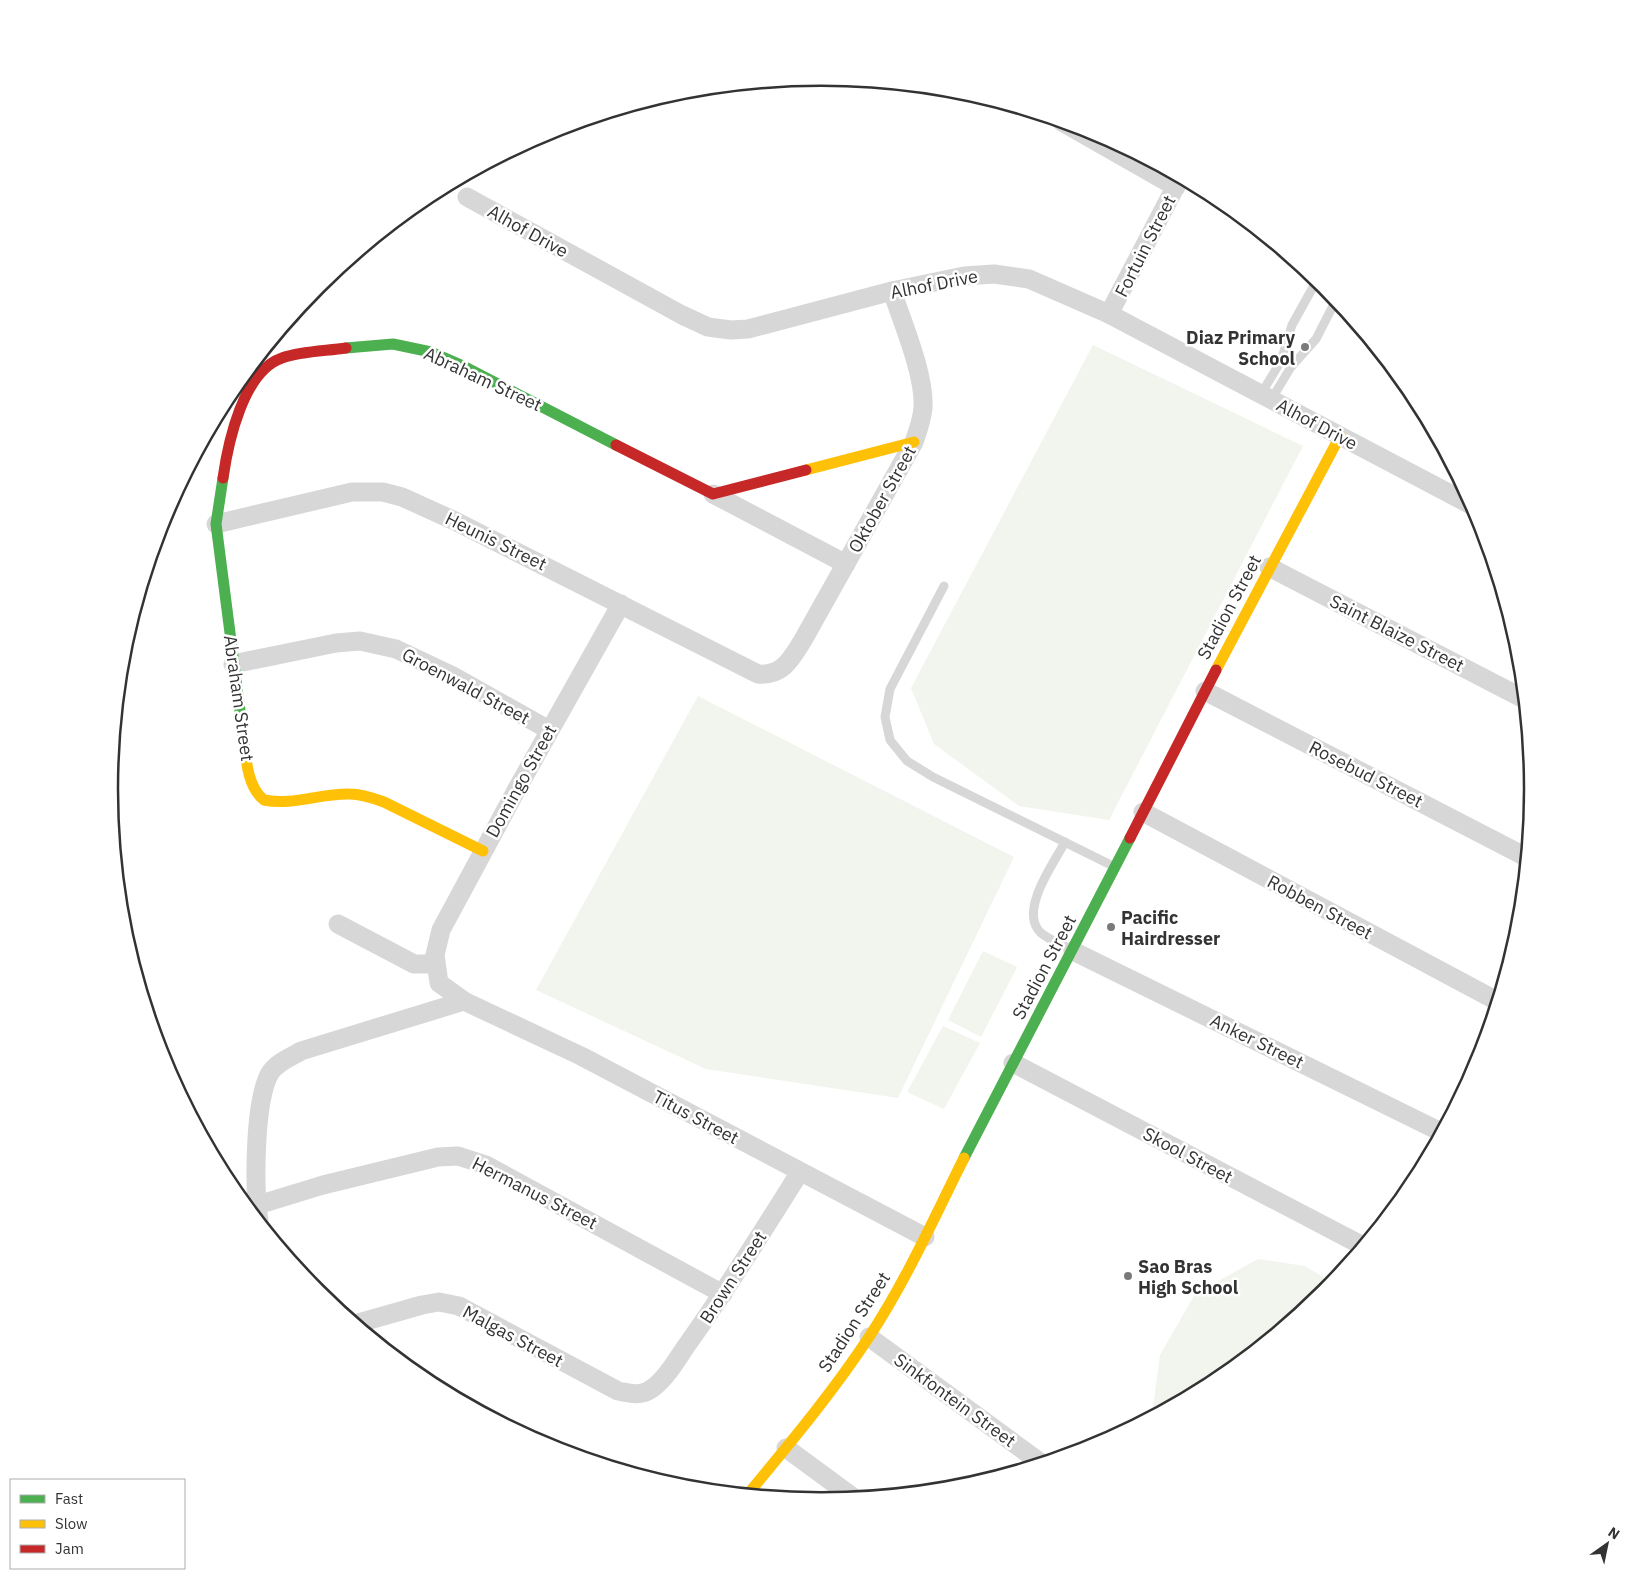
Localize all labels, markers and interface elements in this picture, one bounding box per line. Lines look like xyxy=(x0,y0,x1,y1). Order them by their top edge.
street label: Fortuin Street xyxy=(1109,191,1181,301)
street label: Alhof Drive xyxy=(484,199,572,263)
street label: Alhof Drive xyxy=(888,264,980,304)
place label: Diaz Primary School xyxy=(1186,326,1296,370)
marker: Diaz Primary School xyxy=(1299,341,1311,353)
street label: Abraham Street xyxy=(420,342,546,416)
street label: Alhof Drive xyxy=(1273,393,1362,455)
street label: Oktober Street xyxy=(843,441,921,557)
street label: Heunis Street xyxy=(442,507,550,575)
street label: Stadion Street xyxy=(1192,551,1266,663)
street label: Saint Blaize Street xyxy=(1326,589,1468,677)
street label: Abraham Street xyxy=(219,633,259,763)
street label: Groenwald Street xyxy=(398,643,534,729)
street label: Domingo Street xyxy=(480,720,562,842)
street label: Rosebud Street xyxy=(1305,735,1427,813)
street label: Robben Street xyxy=(1263,870,1377,944)
place label: Pacific Hairdresser xyxy=(1121,906,1220,950)
street label: Stadion Street xyxy=(1007,911,1081,1023)
marker: Pacific Hairdresser xyxy=(1105,921,1117,933)
street label: Anker Street xyxy=(1207,1009,1307,1073)
street label: Titus Street xyxy=(649,1085,743,1149)
street label: Skool Street xyxy=(1139,1122,1237,1188)
street label: Hermanus Street xyxy=(469,1152,601,1234)
street label: Brown Street xyxy=(695,1226,771,1328)
place label: Sao Bras High School xyxy=(1138,1255,1239,1299)
street label: Stadion Street xyxy=(813,1267,895,1377)
marker: Sao Bras High School xyxy=(1122,1270,1134,1282)
street label: Malgas Street xyxy=(459,1300,567,1372)
street label: Sinkfontein Street xyxy=(889,1348,1021,1452)
legend xyxy=(10,1479,185,1569)
text: Fast xyxy=(55,1489,83,1508)
text: Slow xyxy=(55,1514,88,1533)
north arrow xyxy=(1582,1519,1632,1569)
text: N xyxy=(1605,1523,1623,1543)
text: Jam xyxy=(55,1539,84,1558)

